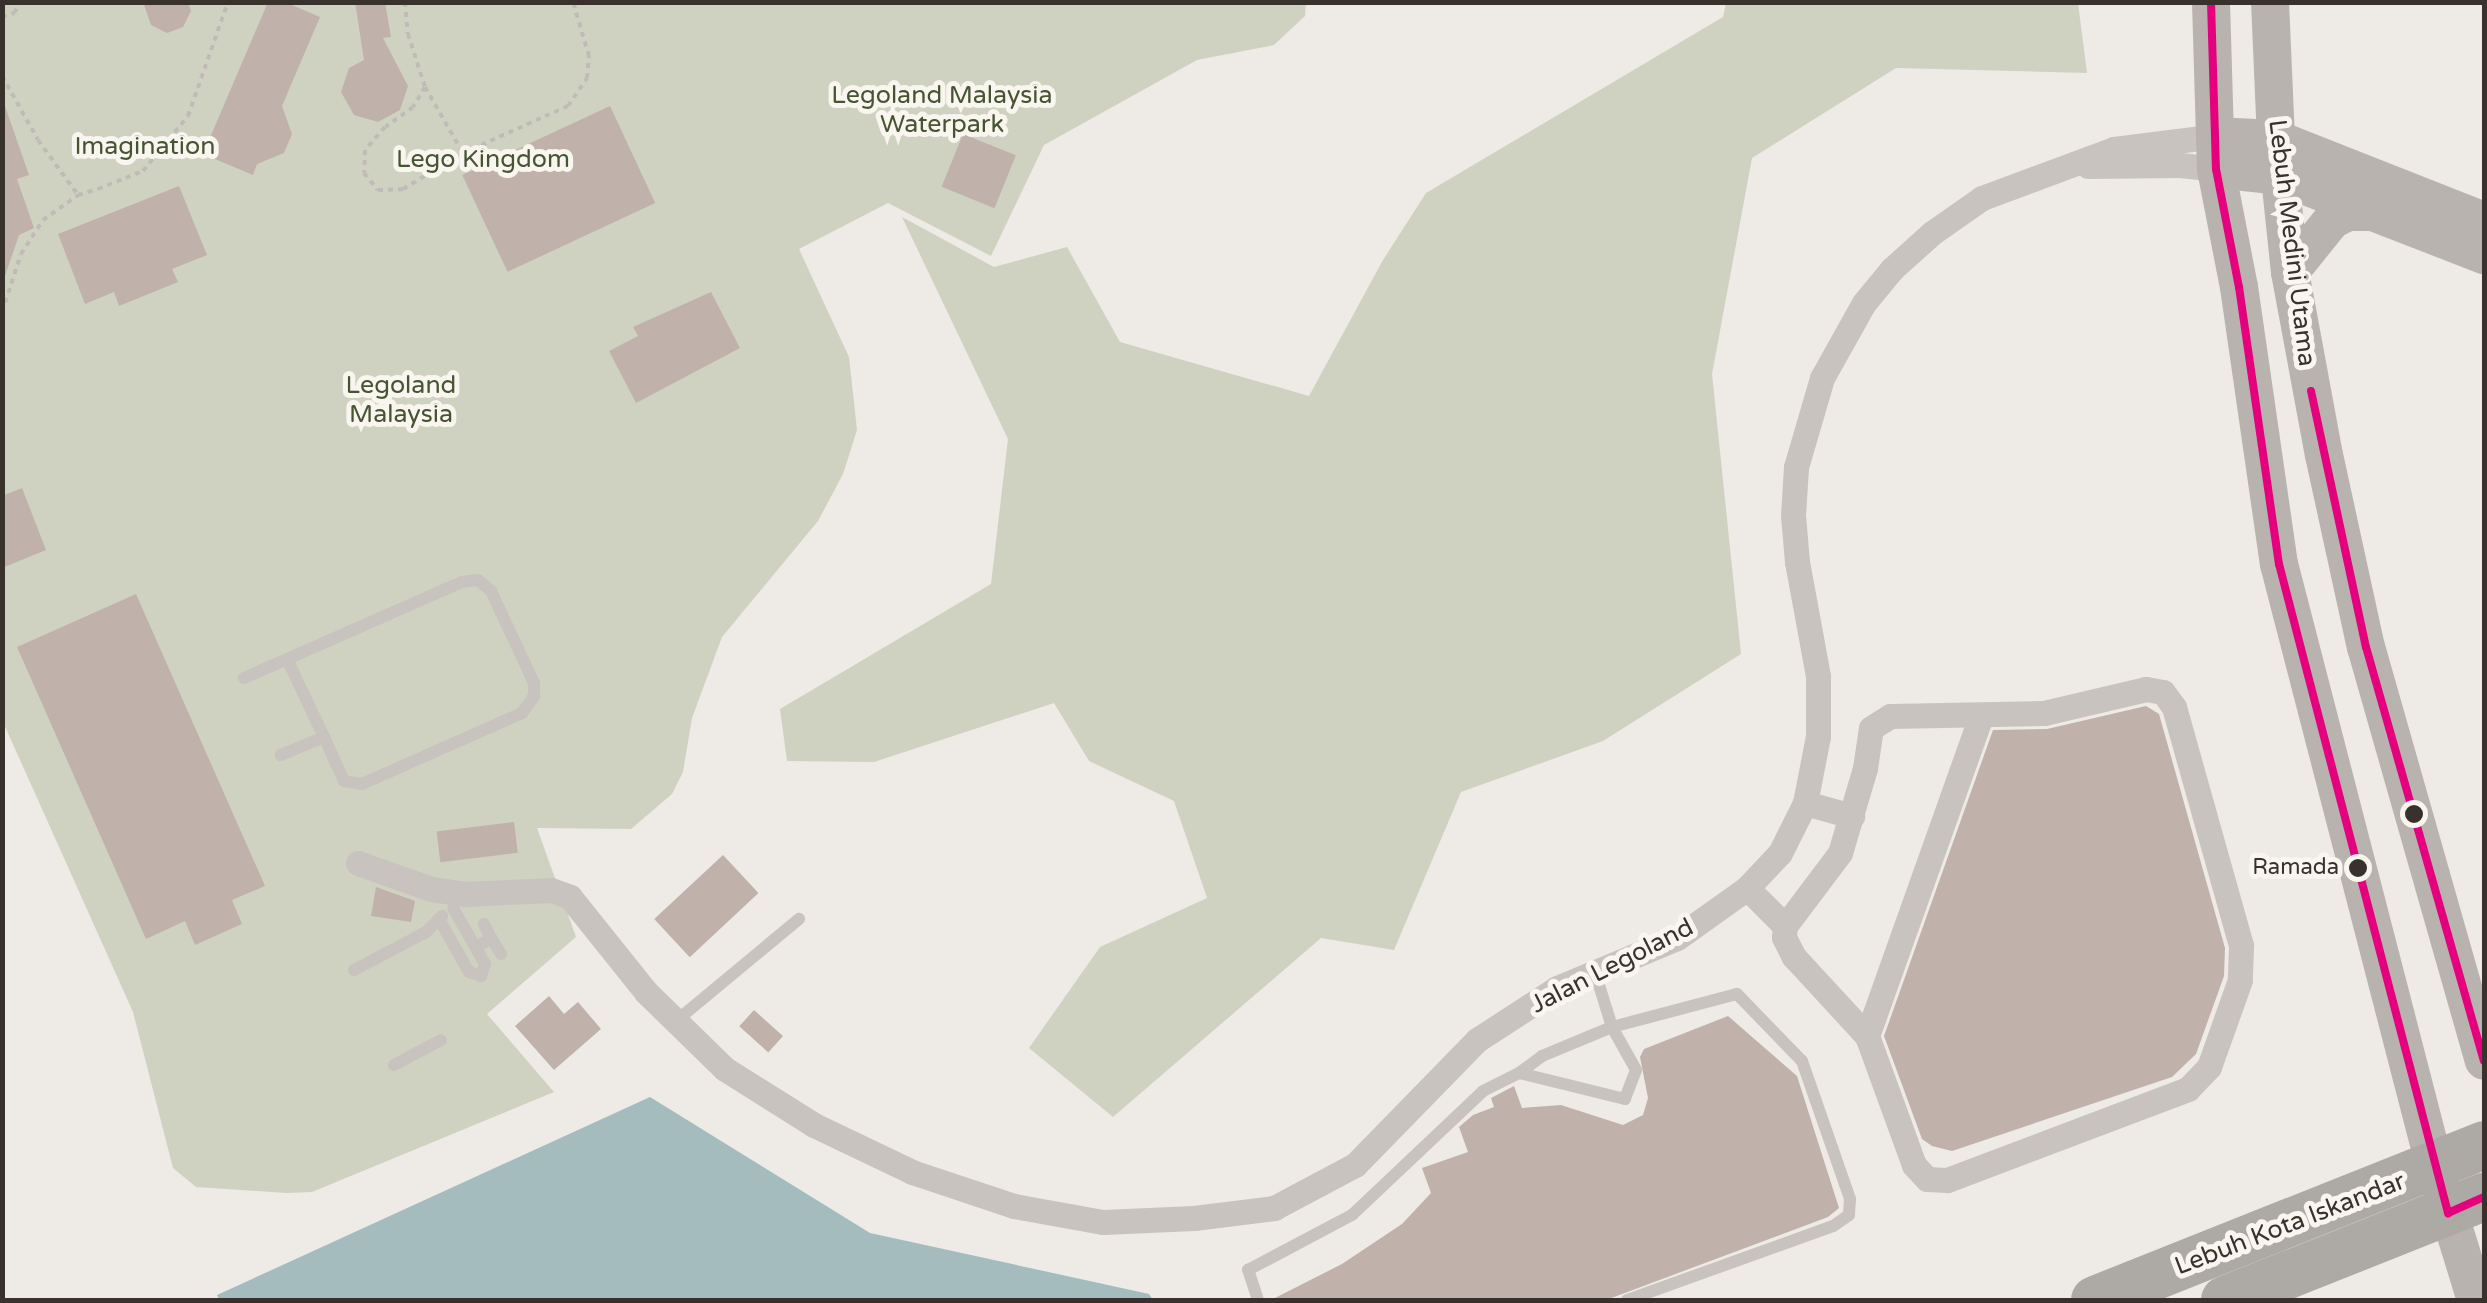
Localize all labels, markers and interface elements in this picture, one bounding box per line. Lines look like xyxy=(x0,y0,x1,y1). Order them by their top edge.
park label: Legoland Malaysia Waterpark xyxy=(831,81,1053,140)
street label: Lebuh Medini Utama xyxy=(2262,118,2322,368)
park label: Imagination xyxy=(74,131,216,161)
park label: Lego Kingdom xyxy=(396,144,570,174)
park label: Legoland Malaysia xyxy=(346,371,456,430)
unlabelled marker xyxy=(2404,804,2424,824)
place label: Ramada xyxy=(2252,855,2339,881)
marker: Ramada xyxy=(2348,858,2368,878)
street label: Jalan Legoland xyxy=(1526,912,1698,1020)
street label: Lebuh Kota Iskandar xyxy=(2171,1166,2409,1282)

